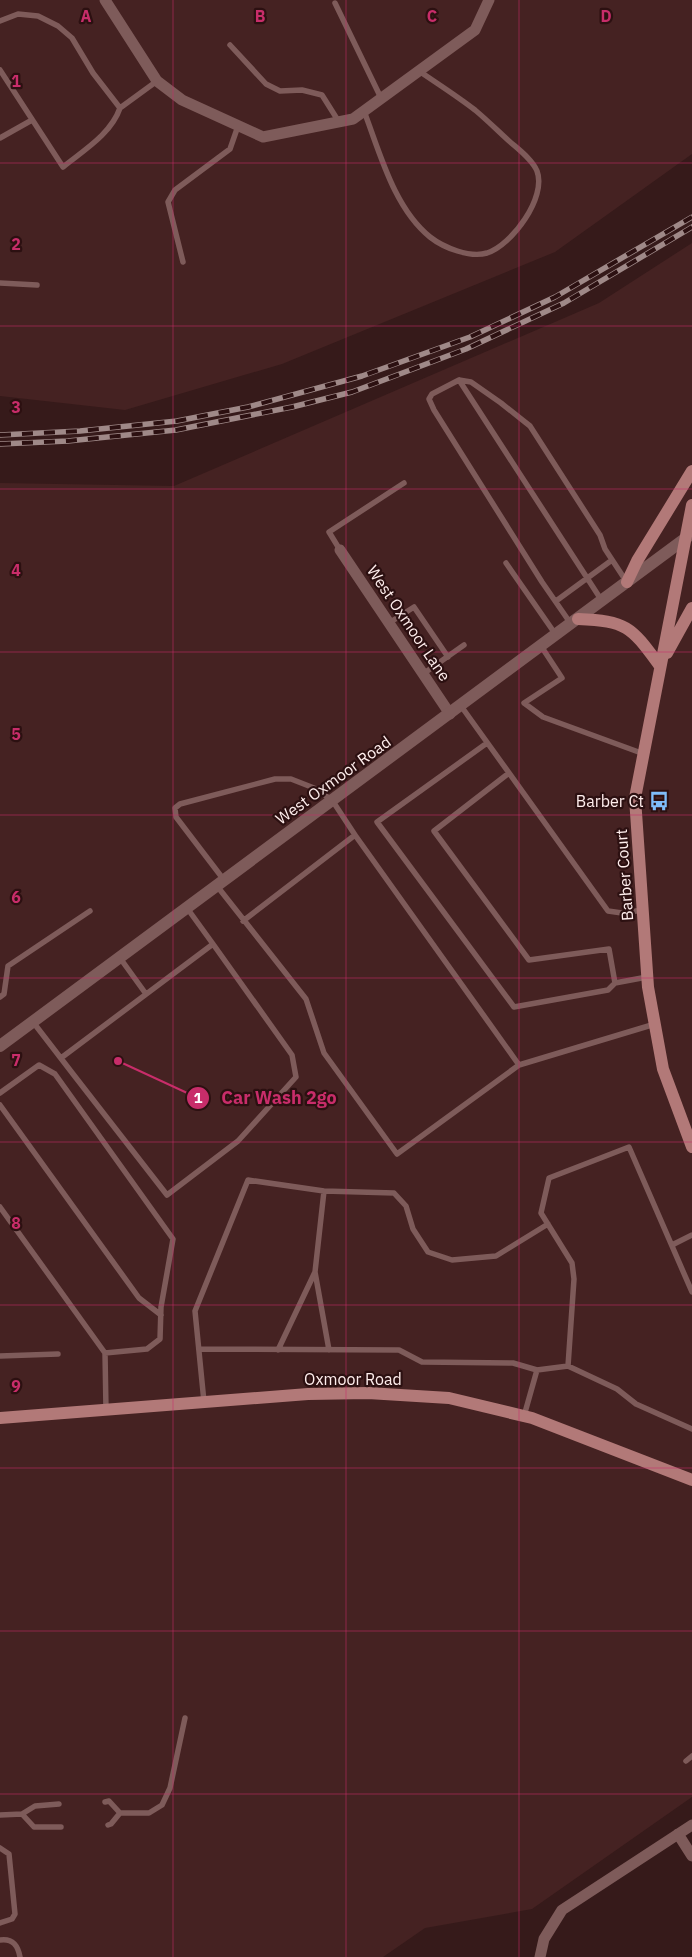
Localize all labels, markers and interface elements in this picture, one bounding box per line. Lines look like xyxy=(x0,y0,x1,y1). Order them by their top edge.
text: A xyxy=(81,6,92,26)
text: B xyxy=(255,6,266,26)
text: C xyxy=(427,6,437,26)
text: D xyxy=(600,6,612,26)
text: 1 xyxy=(11,71,21,91)
text: 2 xyxy=(11,234,21,254)
text: 3 xyxy=(11,397,21,417)
text: 4 xyxy=(11,560,21,580)
street label: West Oxmoor Lane xyxy=(363,561,455,685)
text: 5 xyxy=(11,724,21,744)
street label: West Oxmoor Road xyxy=(271,731,395,829)
bus stop icon: Barber Ct xyxy=(648,790,670,812)
place label: Barber Ct xyxy=(576,791,644,811)
street label: Barber Court xyxy=(611,828,637,922)
text: 6 xyxy=(11,887,21,907)
text: 7 xyxy=(11,1050,21,1070)
callout: Car Wash 2go xyxy=(186,1081,346,1114)
text: Car Wash 2go xyxy=(221,1086,337,1109)
text: 1 xyxy=(193,1088,203,1107)
text: 8 xyxy=(11,1213,21,1233)
street label: Oxmoor Road xyxy=(304,1369,402,1389)
text: 9 xyxy=(11,1376,21,1396)

